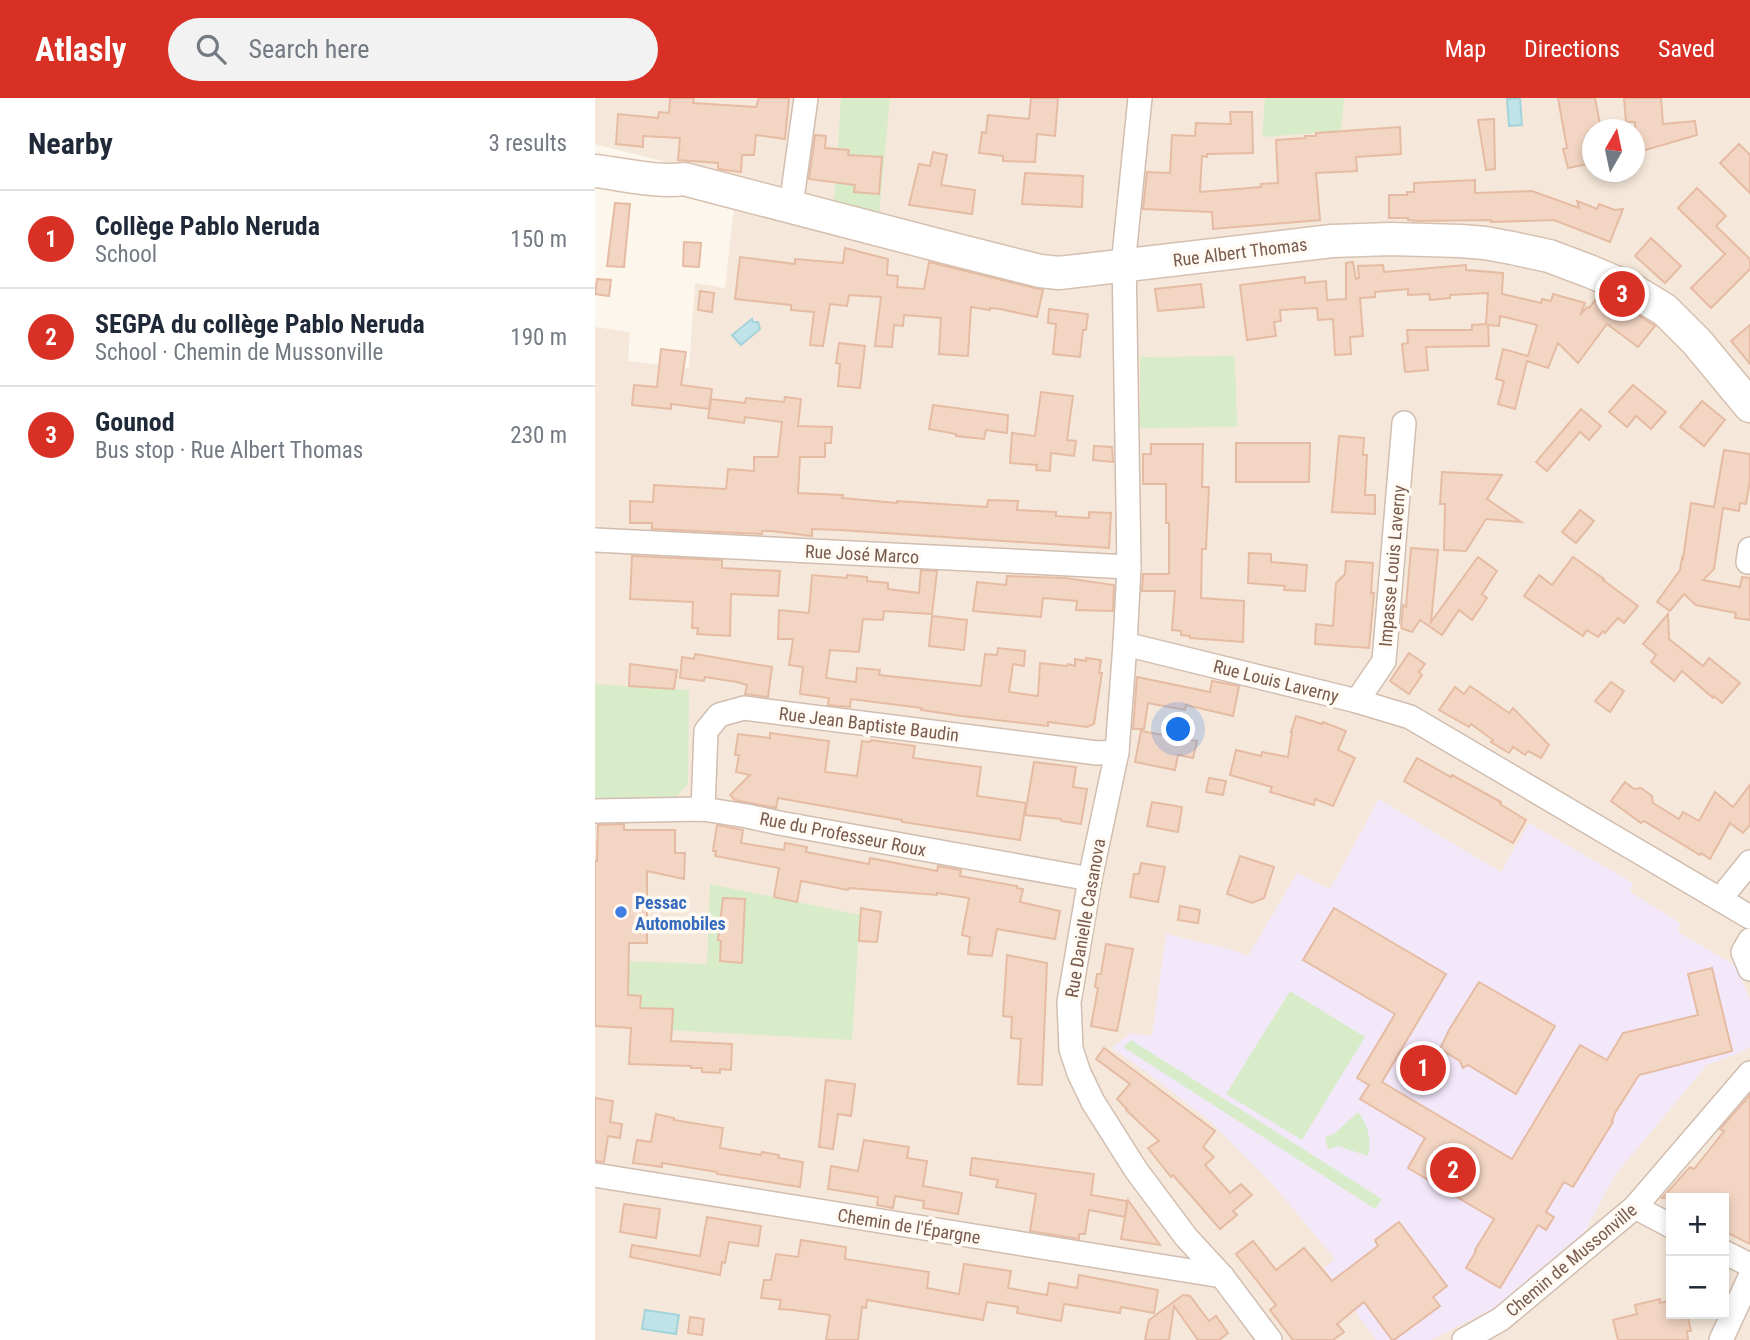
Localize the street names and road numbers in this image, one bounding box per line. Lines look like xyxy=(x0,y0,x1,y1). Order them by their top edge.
street label: Rue Albert Thomas xyxy=(1172,233,1308,271)
street label: Impasse Louis Laverny xyxy=(1374,484,1410,648)
street label: Rue José Marco xyxy=(804,541,920,567)
street label: Rue Louis Laverny xyxy=(1211,655,1341,707)
street label: Rue Jean Baptiste Baudin xyxy=(778,703,960,745)
street label: Rue du Professeur Roux xyxy=(758,808,928,860)
street label: Rue Danielle Casanova xyxy=(1061,837,1109,999)
street label: Chemin de Mussonville xyxy=(1501,1199,1641,1321)
street label: Chemin de l'Épargne xyxy=(836,1204,982,1248)

